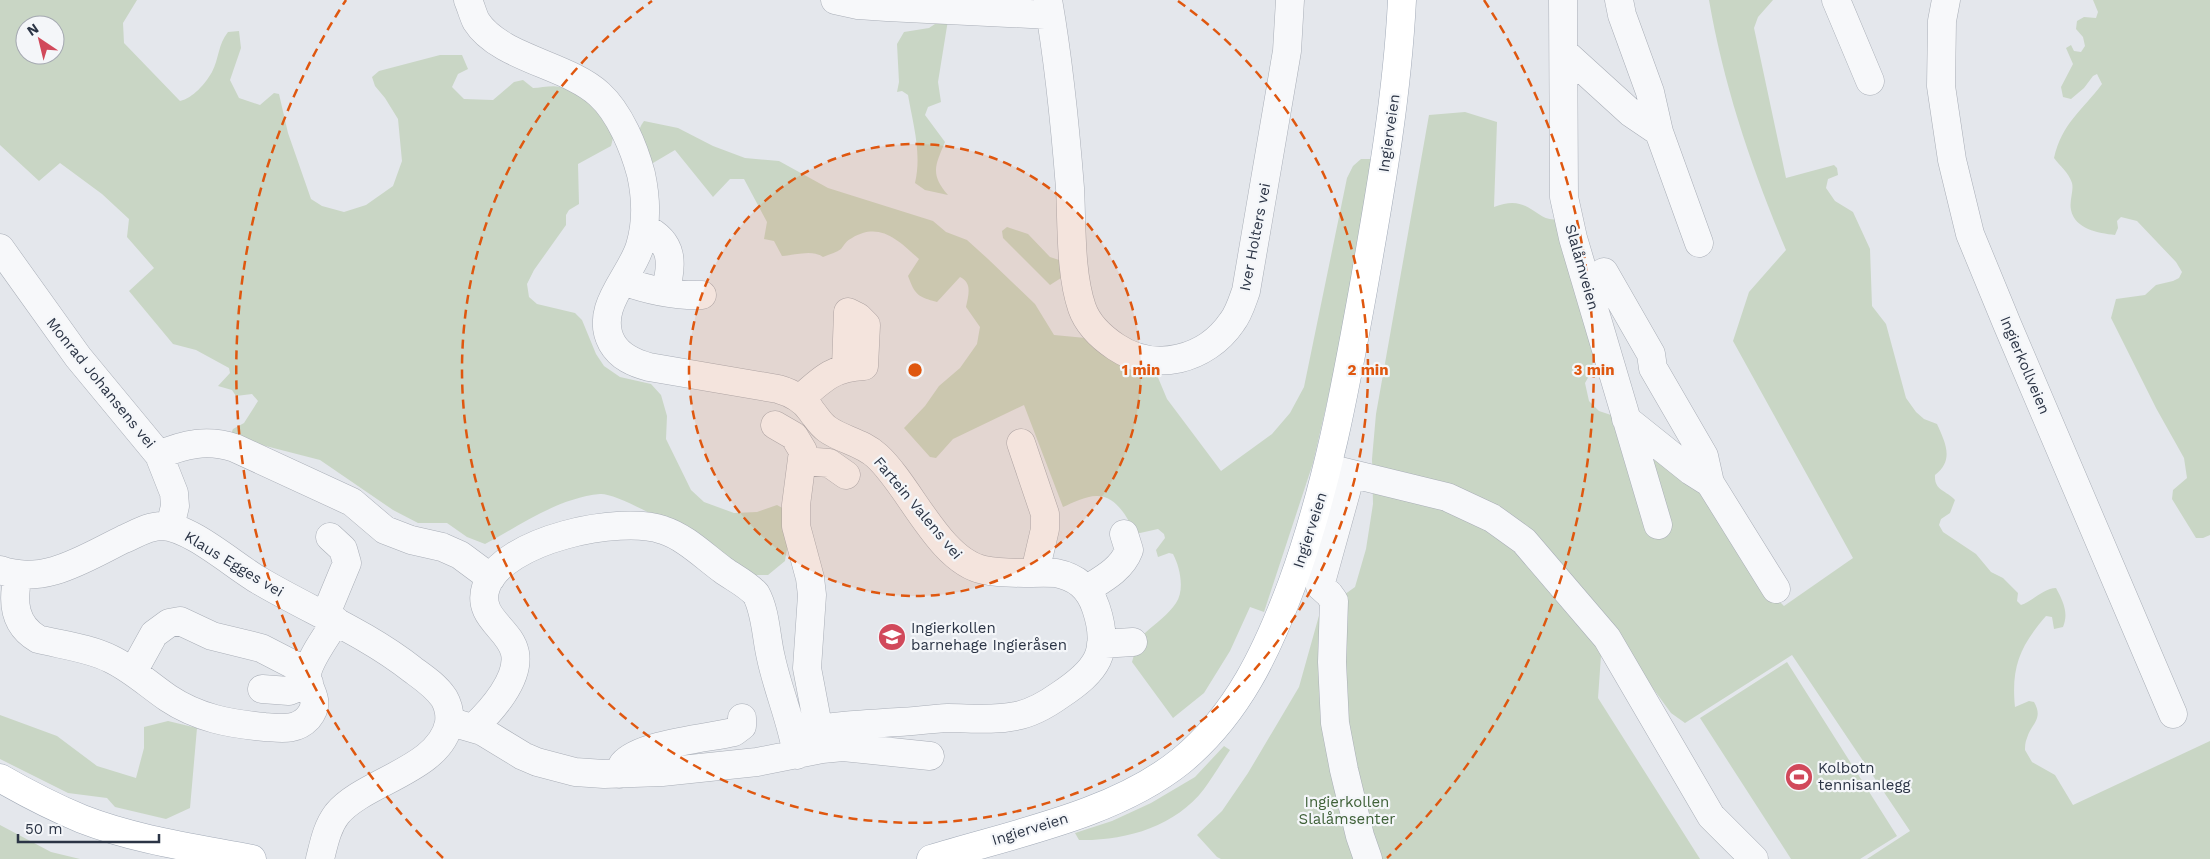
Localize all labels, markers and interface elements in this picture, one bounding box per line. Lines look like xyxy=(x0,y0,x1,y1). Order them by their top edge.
north arrow xyxy=(15,15,65,65)
text: N xyxy=(24,20,41,39)
street label: Ingierveien xyxy=(1375,93,1403,173)
street label: Iver Holters vei xyxy=(1236,181,1274,293)
street label: Slalåmveien xyxy=(1561,222,1603,312)
street label: Ingierkollveien xyxy=(1996,313,2054,417)
street label: Monrad Johansens vei xyxy=(43,314,159,452)
centre of rings xyxy=(906,361,924,379)
text: 1 min xyxy=(1122,361,1160,379)
text: 2 min xyxy=(1347,361,1389,379)
text: 3 min xyxy=(1574,361,1614,379)
street label: Fartein Valens vei xyxy=(870,453,966,563)
street label: Ingierveien xyxy=(1289,490,1331,570)
street label: Klaus Egges vei xyxy=(181,527,287,601)
place label: Ingierkollen barnehage Ingieråsen xyxy=(911,619,1067,654)
school or university icon: Ingierkollen barnehage Ingieråsen xyxy=(877,622,907,652)
place label: Kolbotn tennisanlegg xyxy=(1818,759,1910,794)
sports icon: Kolbotn tennisanlegg xyxy=(1784,762,1814,792)
park label: Ingierkollen Slalåmsenter xyxy=(1299,793,1395,828)
street label: Ingierveien xyxy=(990,809,1070,849)
scale bar xyxy=(18,812,159,844)
text: 50 m xyxy=(25,820,62,838)

